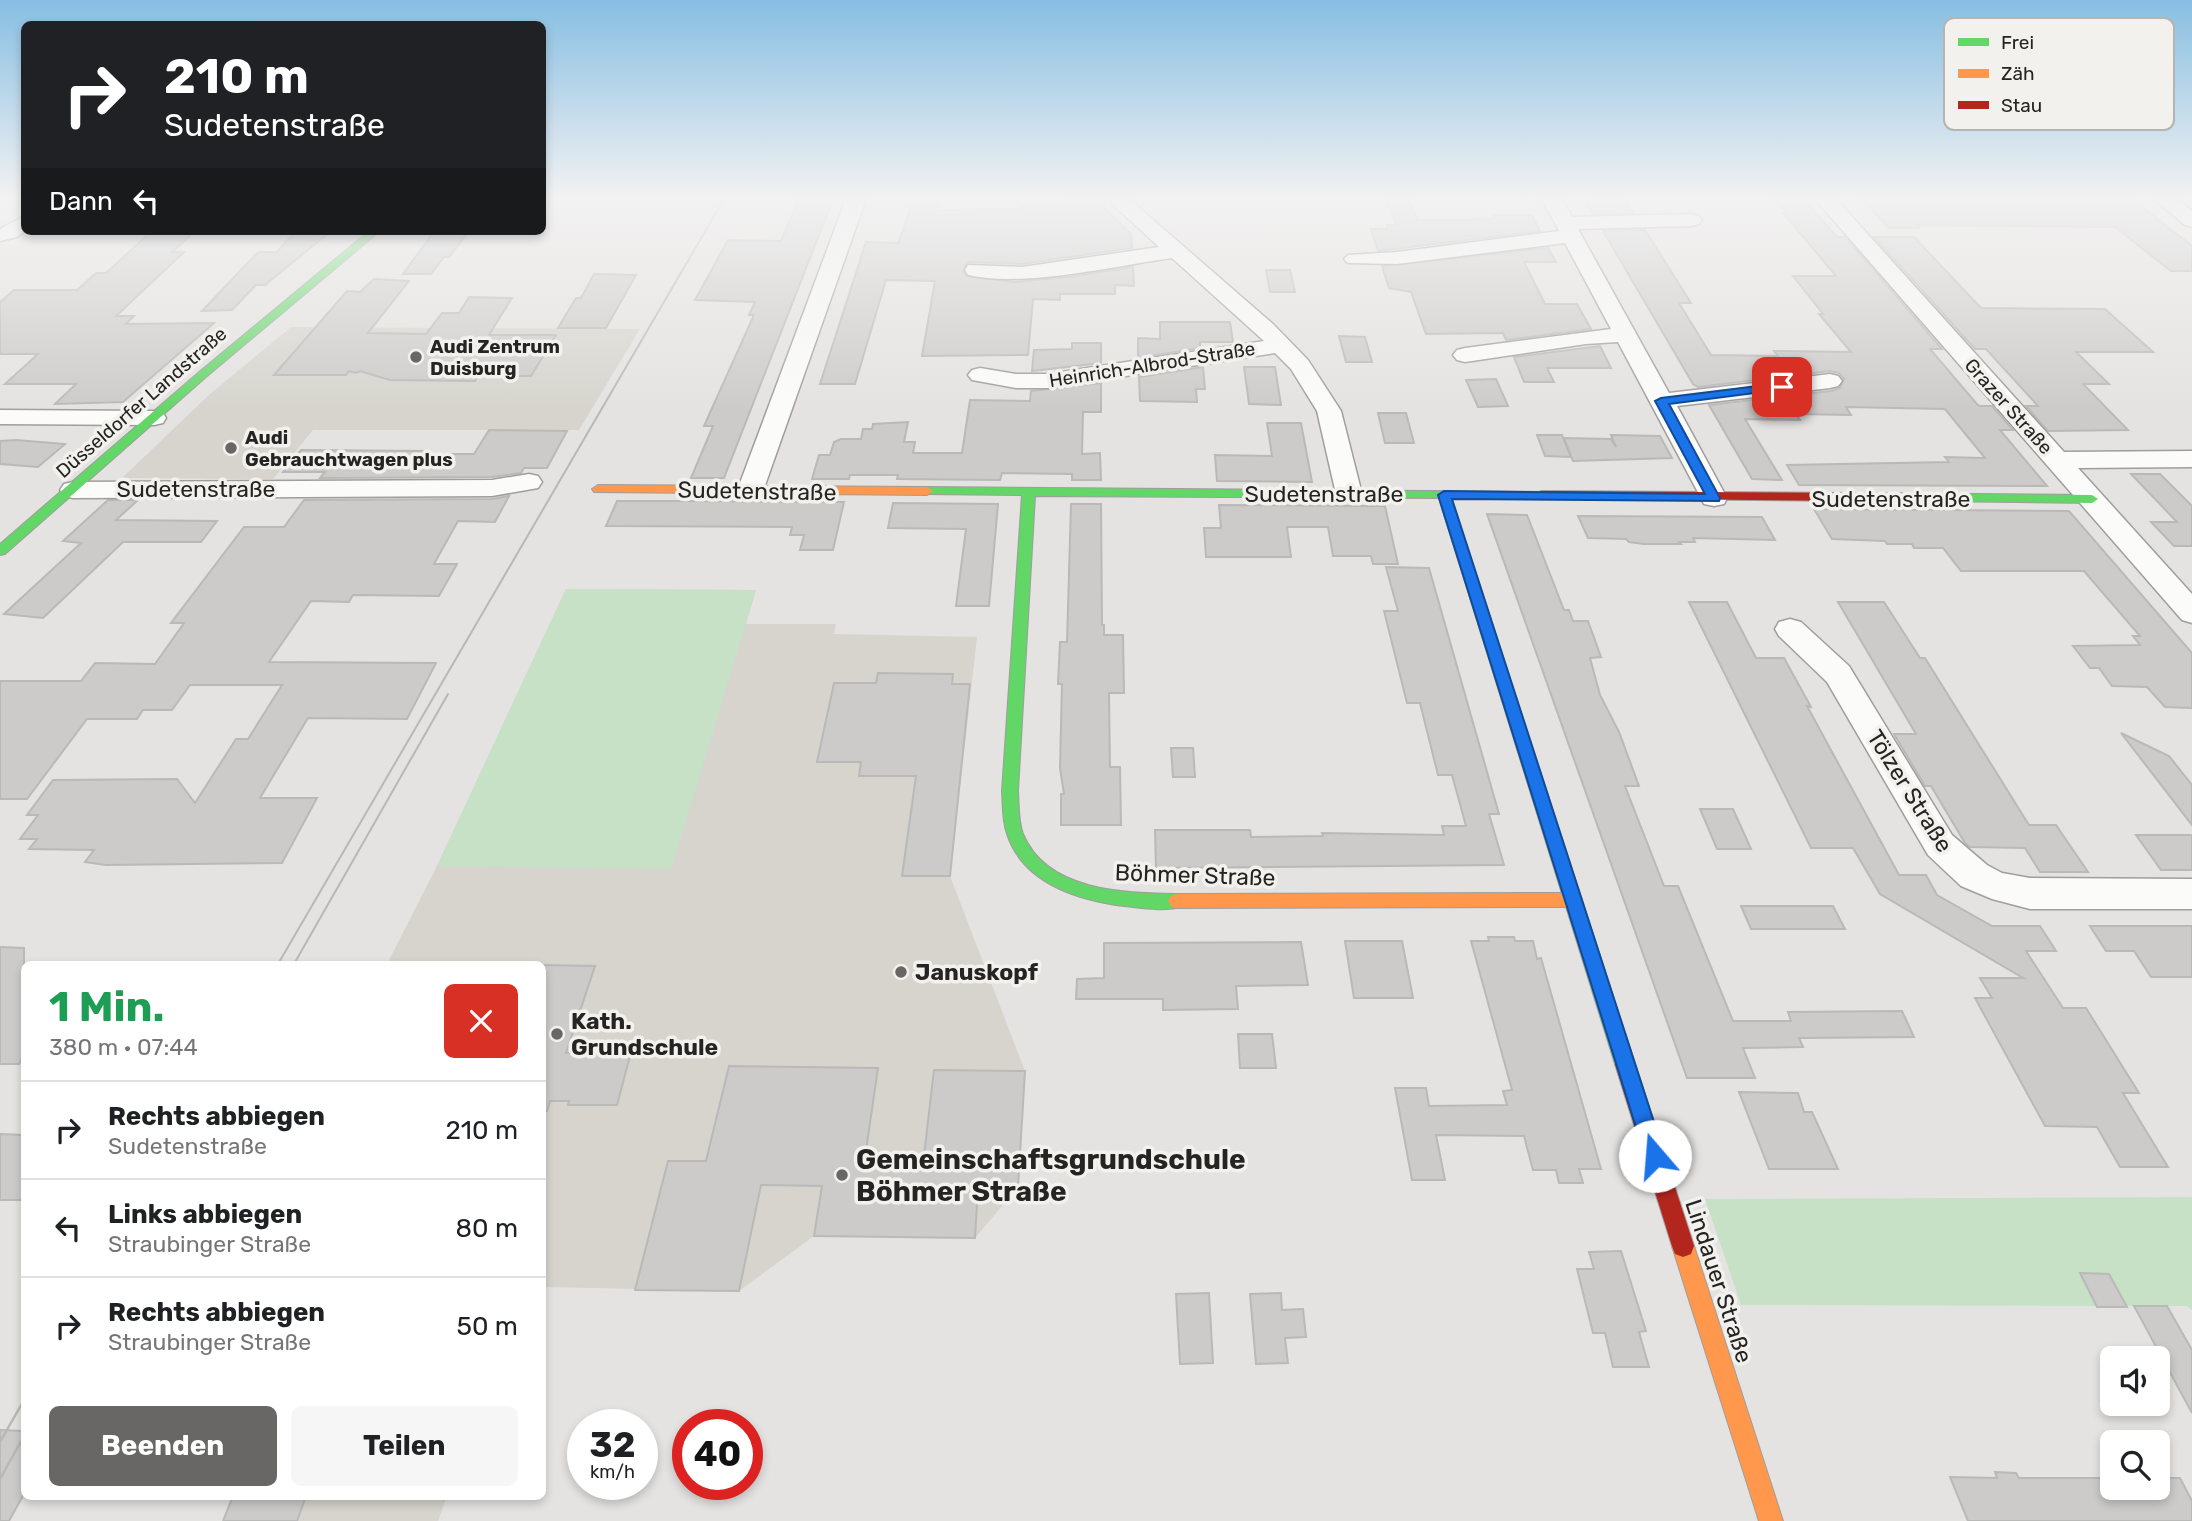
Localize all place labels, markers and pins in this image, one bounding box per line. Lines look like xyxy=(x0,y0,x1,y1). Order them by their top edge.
place label: Audi Zentrum Duisburg xyxy=(430,335,560,380)
marker: Audi Zentrum Duisburg xyxy=(408,349,424,365)
pin xyxy=(1752,357,1812,417)
place label: Audi Gebrauchtwagen plus xyxy=(245,426,453,471)
marker: Audi Gebrauchtwagen plus xyxy=(223,440,239,456)
place label: Januskopf xyxy=(915,958,1039,986)
marker: Januskopf xyxy=(893,964,909,980)
place label: Kath. Grundschule xyxy=(571,1007,718,1061)
marker: Kath. Grundschule xyxy=(549,1026,565,1042)
place label: Gemeinschaftsgrundschule Böhmer Straße xyxy=(856,1143,1246,1208)
marker: Gemeinschaftsgrundschule Böhmer Straße xyxy=(834,1167,850,1183)

